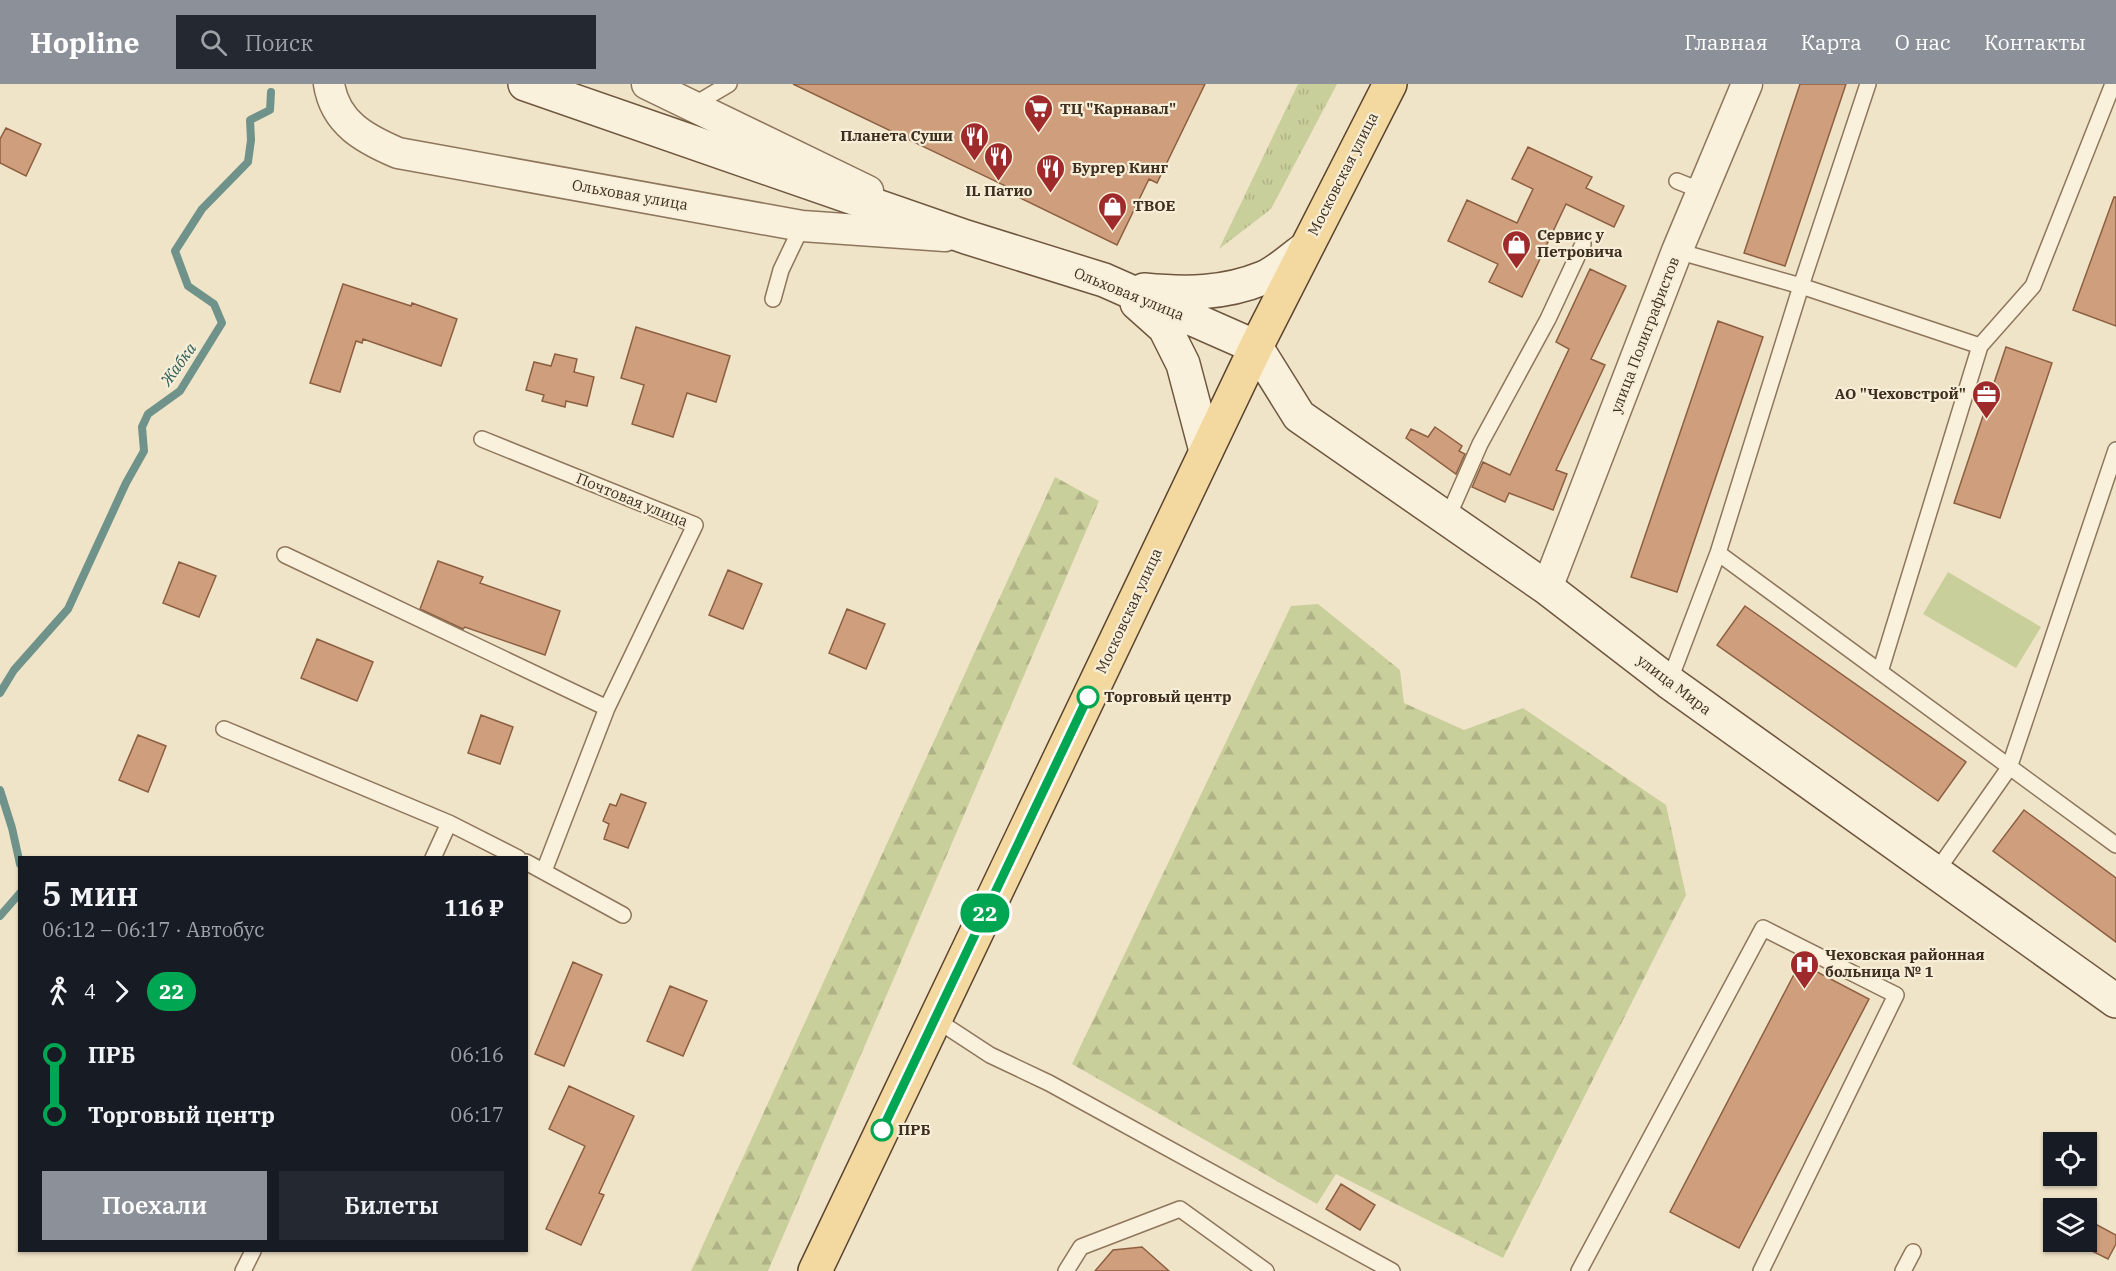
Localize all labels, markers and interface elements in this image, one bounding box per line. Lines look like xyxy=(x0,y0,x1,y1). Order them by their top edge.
search box xyxy=(176,15,596,69)
text: Hopline xyxy=(30,24,140,61)
icon: search xyxy=(197,26,230,59)
text: Поиск xyxy=(245,28,313,57)
text: Главная xyxy=(1684,28,1768,56)
text: Карта xyxy=(1801,28,1862,56)
text: О нас xyxy=(1895,28,1951,56)
text: Контакты xyxy=(1984,28,2086,56)
supermarket icon: ТЦ "Карнавал" xyxy=(1023,93,1055,135)
place label: ТЦ "Карнавал" xyxy=(1060,99,1176,118)
street label: Московская улица xyxy=(1303,109,1382,239)
restaurant icon: Планета Суши xyxy=(958,120,990,162)
place label: Планета Суши xyxy=(840,126,953,145)
restaurant icon: IL Патио xyxy=(983,140,1015,182)
restaurant icon: Бургер Кинг xyxy=(1035,152,1067,194)
place label: Бургер Кинг xyxy=(1072,158,1168,177)
street label: Ольховая улица xyxy=(571,175,690,214)
place label: IL Патио xyxy=(966,181,1033,200)
shop icon: ТВОЕ xyxy=(1096,190,1128,232)
place label: ТВОЕ xyxy=(1133,196,1176,215)
place label: Сервис у Петровича xyxy=(1537,225,1623,261)
shop icon: Сервис у Петровича xyxy=(1500,228,1532,270)
street label: улица Полиграфистов xyxy=(1606,254,1683,416)
street label: Ольховая улица xyxy=(1071,263,1187,324)
water label: Жабка xyxy=(155,338,200,390)
office icon: АО "Чеховстрой" xyxy=(1971,378,2003,420)
place label: АО "Чеховстрой" xyxy=(1835,384,1966,403)
street label: Почтовая улица xyxy=(573,468,691,531)
street label: Московская улица xyxy=(1091,545,1166,676)
street label: улица Мира xyxy=(1633,650,1715,719)
marker: Торговый центр xyxy=(1077,686,1099,708)
place label: Торговый центр xyxy=(1104,687,1232,706)
text: 5 мин xyxy=(42,872,139,915)
text: 116 ₽ xyxy=(444,893,504,922)
line badge: 22 xyxy=(958,894,1012,932)
text: 22 xyxy=(972,899,998,927)
text: 06:12 – 06:17 · Автобус xyxy=(42,916,265,943)
place label: Чеховская районная больница № 1 xyxy=(1825,945,1985,981)
hospital icon: Чеховская районная больница № 1 xyxy=(1788,948,1820,990)
icon: walk xyxy=(42,975,75,1008)
icon: forward xyxy=(105,975,138,1008)
text: 22 xyxy=(159,977,184,1005)
text: 4 xyxy=(84,978,96,1005)
text: ПРБ xyxy=(88,1040,135,1069)
text: 06:16 xyxy=(450,1041,504,1068)
text: Торговый центр xyxy=(88,1100,275,1129)
text: 06:17 xyxy=(450,1101,504,1128)
marker: ПРБ xyxy=(871,1119,893,1141)
place label: ПРБ xyxy=(898,1120,930,1139)
map controls xyxy=(2043,1132,2097,1252)
button: locate xyxy=(2043,1132,2097,1186)
button: Поехали xyxy=(42,1171,267,1240)
button: Билеты xyxy=(279,1171,504,1240)
button: layers xyxy=(2043,1198,2097,1252)

